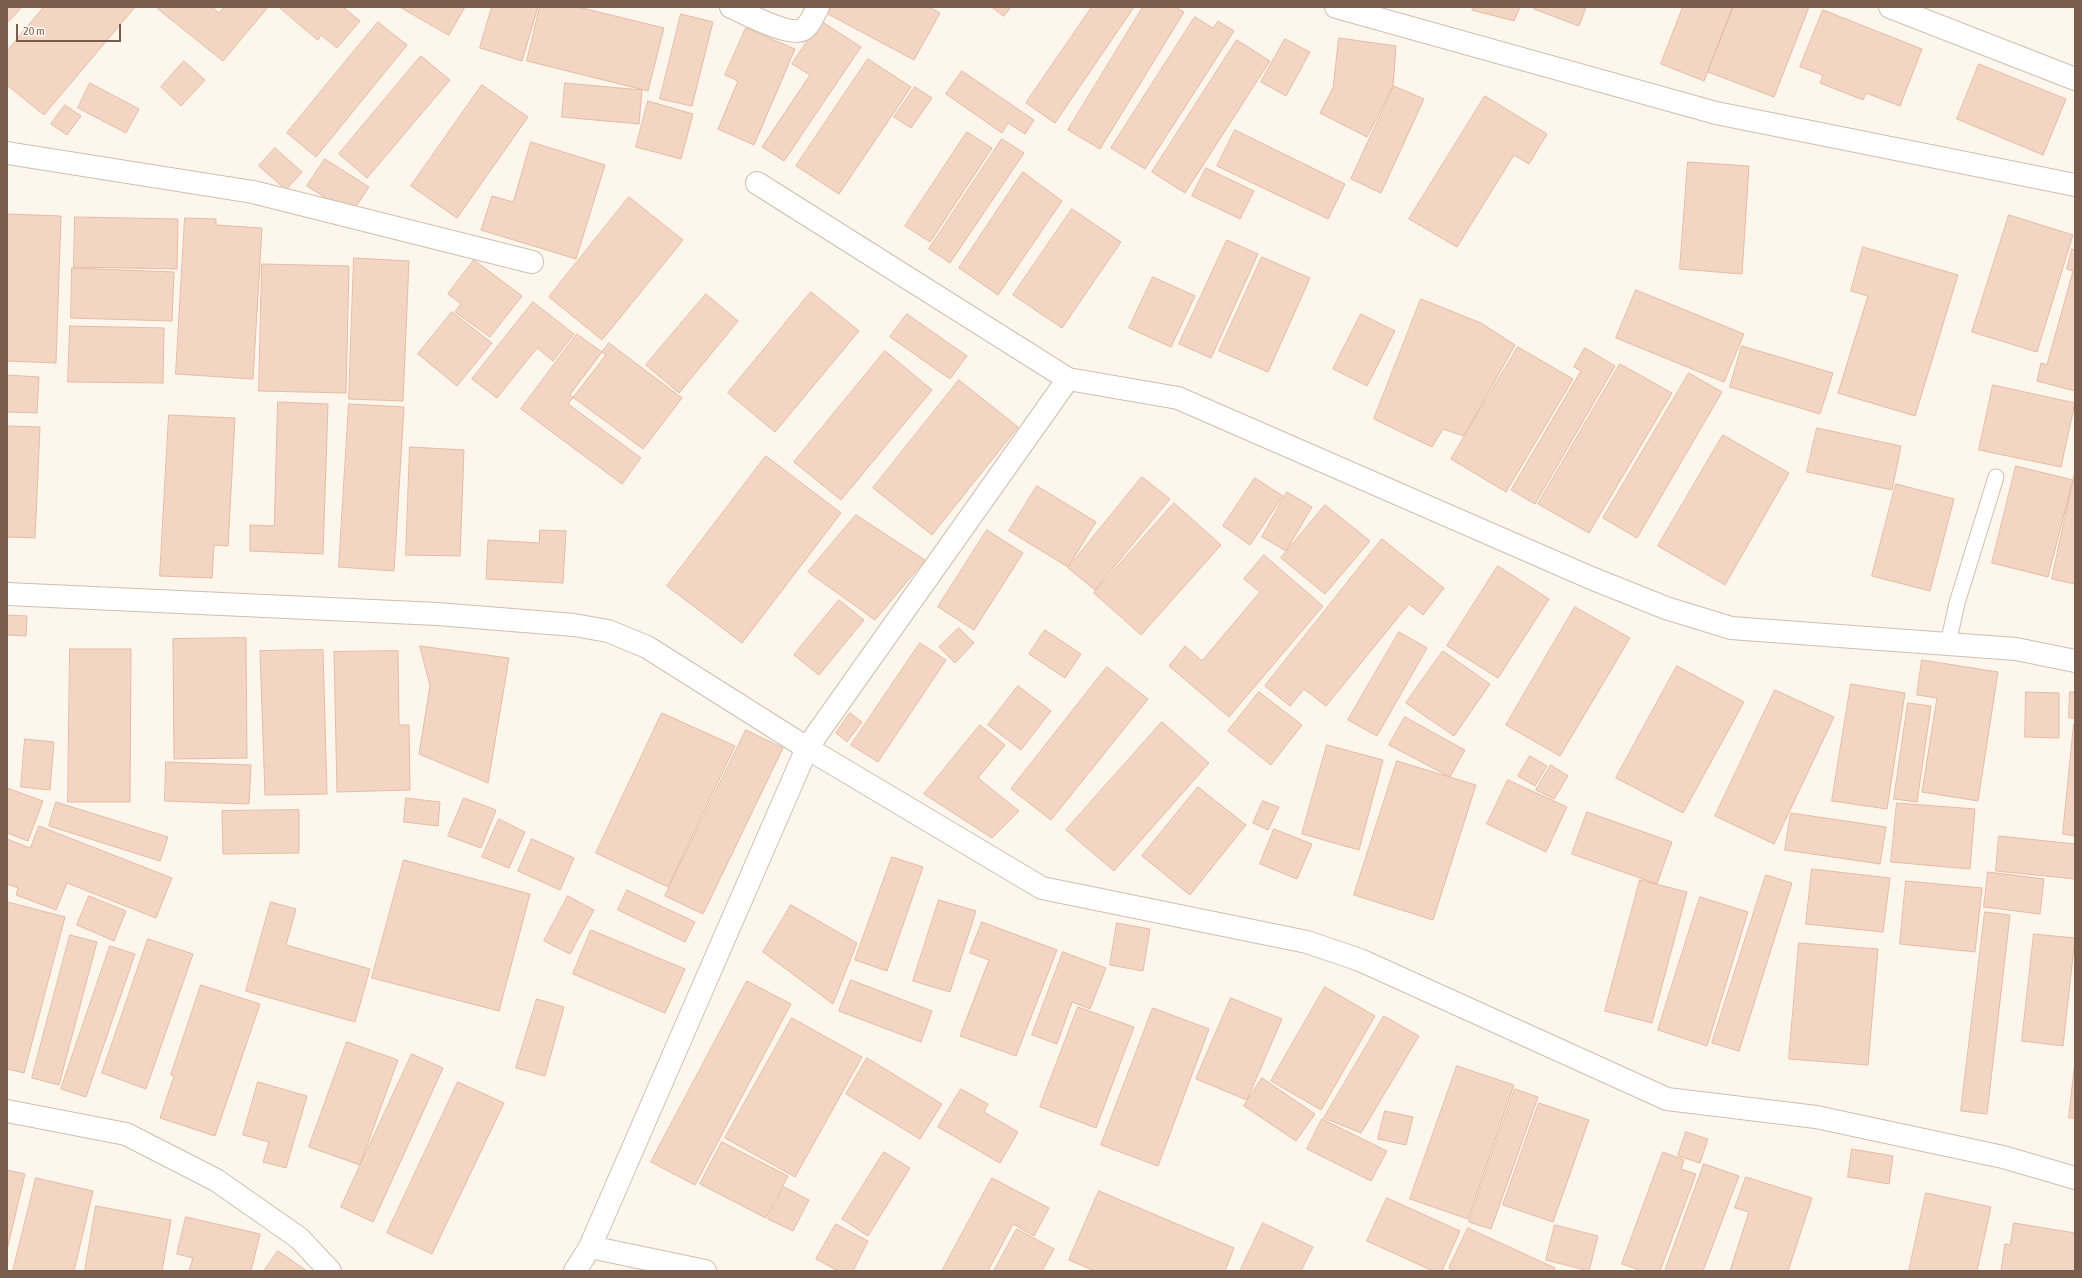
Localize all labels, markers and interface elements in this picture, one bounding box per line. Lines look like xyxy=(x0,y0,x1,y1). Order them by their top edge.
scale bar xyxy=(18,16,123,42)
text: 20 m xyxy=(23,24,45,38)

